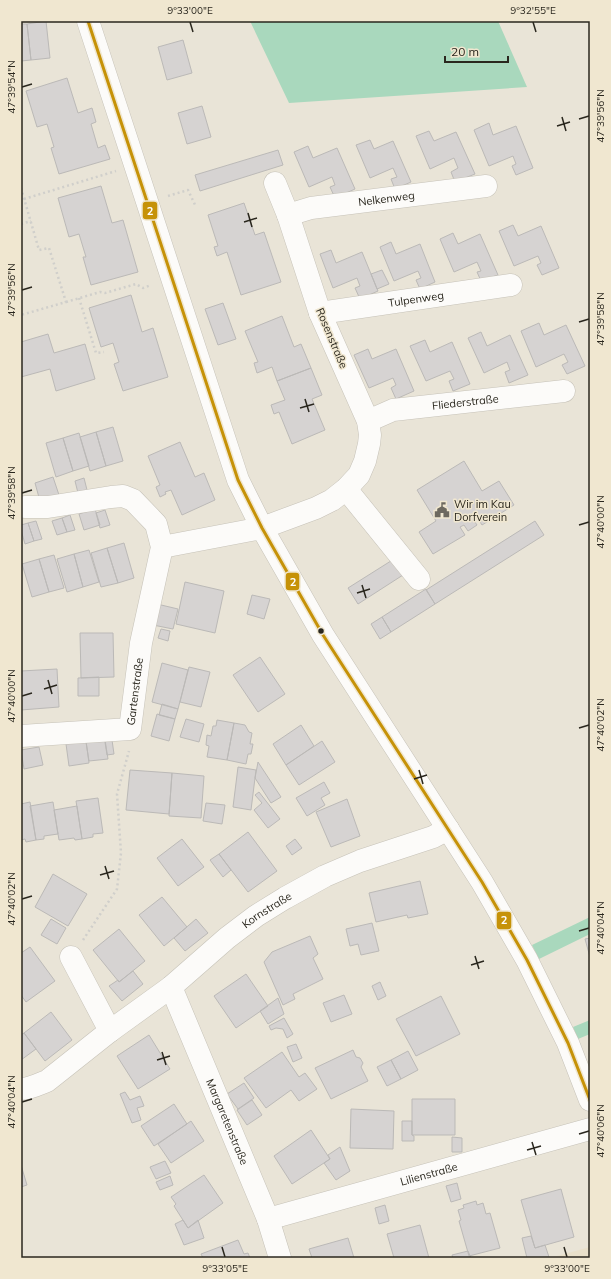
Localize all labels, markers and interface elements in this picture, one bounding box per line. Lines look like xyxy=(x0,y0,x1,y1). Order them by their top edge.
text: 9°33'00"E xyxy=(167,4,213,17)
text: 9°32'55"E xyxy=(510,4,556,17)
scale bar xyxy=(445,38,508,64)
text: 20 m xyxy=(451,44,479,59)
text: 47°39'54"N xyxy=(5,60,18,114)
text: 47°39'56"N xyxy=(594,89,607,143)
street label: Nelkenweg xyxy=(357,188,415,209)
line badge: 2 xyxy=(142,201,158,220)
text: 2 xyxy=(147,204,154,218)
text: 47°39'56"N xyxy=(5,263,18,317)
street label: Tulpenweg xyxy=(387,288,445,310)
text: 47°39'58"N xyxy=(594,292,607,346)
street label: Rosenstraße xyxy=(313,306,351,370)
street label: Fliederstraße xyxy=(431,391,499,413)
text: 47°39'58"N xyxy=(5,466,18,520)
text: 47°40'00"N xyxy=(594,495,607,549)
place label: Wir im Kau Dorfverein xyxy=(454,497,511,524)
public building icon: Wir im Kau Dorfverein xyxy=(433,501,451,519)
line badge: 2 xyxy=(285,572,300,591)
text: 2 xyxy=(290,575,297,589)
unlabelled marker xyxy=(316,626,326,636)
street label: Gartenstraße xyxy=(124,657,146,726)
text: 47°40'00"N xyxy=(5,669,18,723)
text: 47°40'02"N xyxy=(594,698,607,752)
text: 47°40'02"N xyxy=(5,872,18,926)
street label: Kornstraße xyxy=(239,889,294,931)
text: 47°40'04"N xyxy=(594,901,607,955)
line badge: 2 xyxy=(496,911,512,930)
text: 2 xyxy=(501,913,508,927)
text: 47°40'04"N xyxy=(5,1075,18,1129)
street label: Margaretenstraße xyxy=(203,1076,252,1167)
text: 47°40'06"N xyxy=(594,1104,607,1158)
street label: Lilienstraße xyxy=(398,1159,459,1189)
text: 9°33'05"E xyxy=(202,1262,248,1275)
text: 9°33'00"E xyxy=(544,1262,590,1275)

